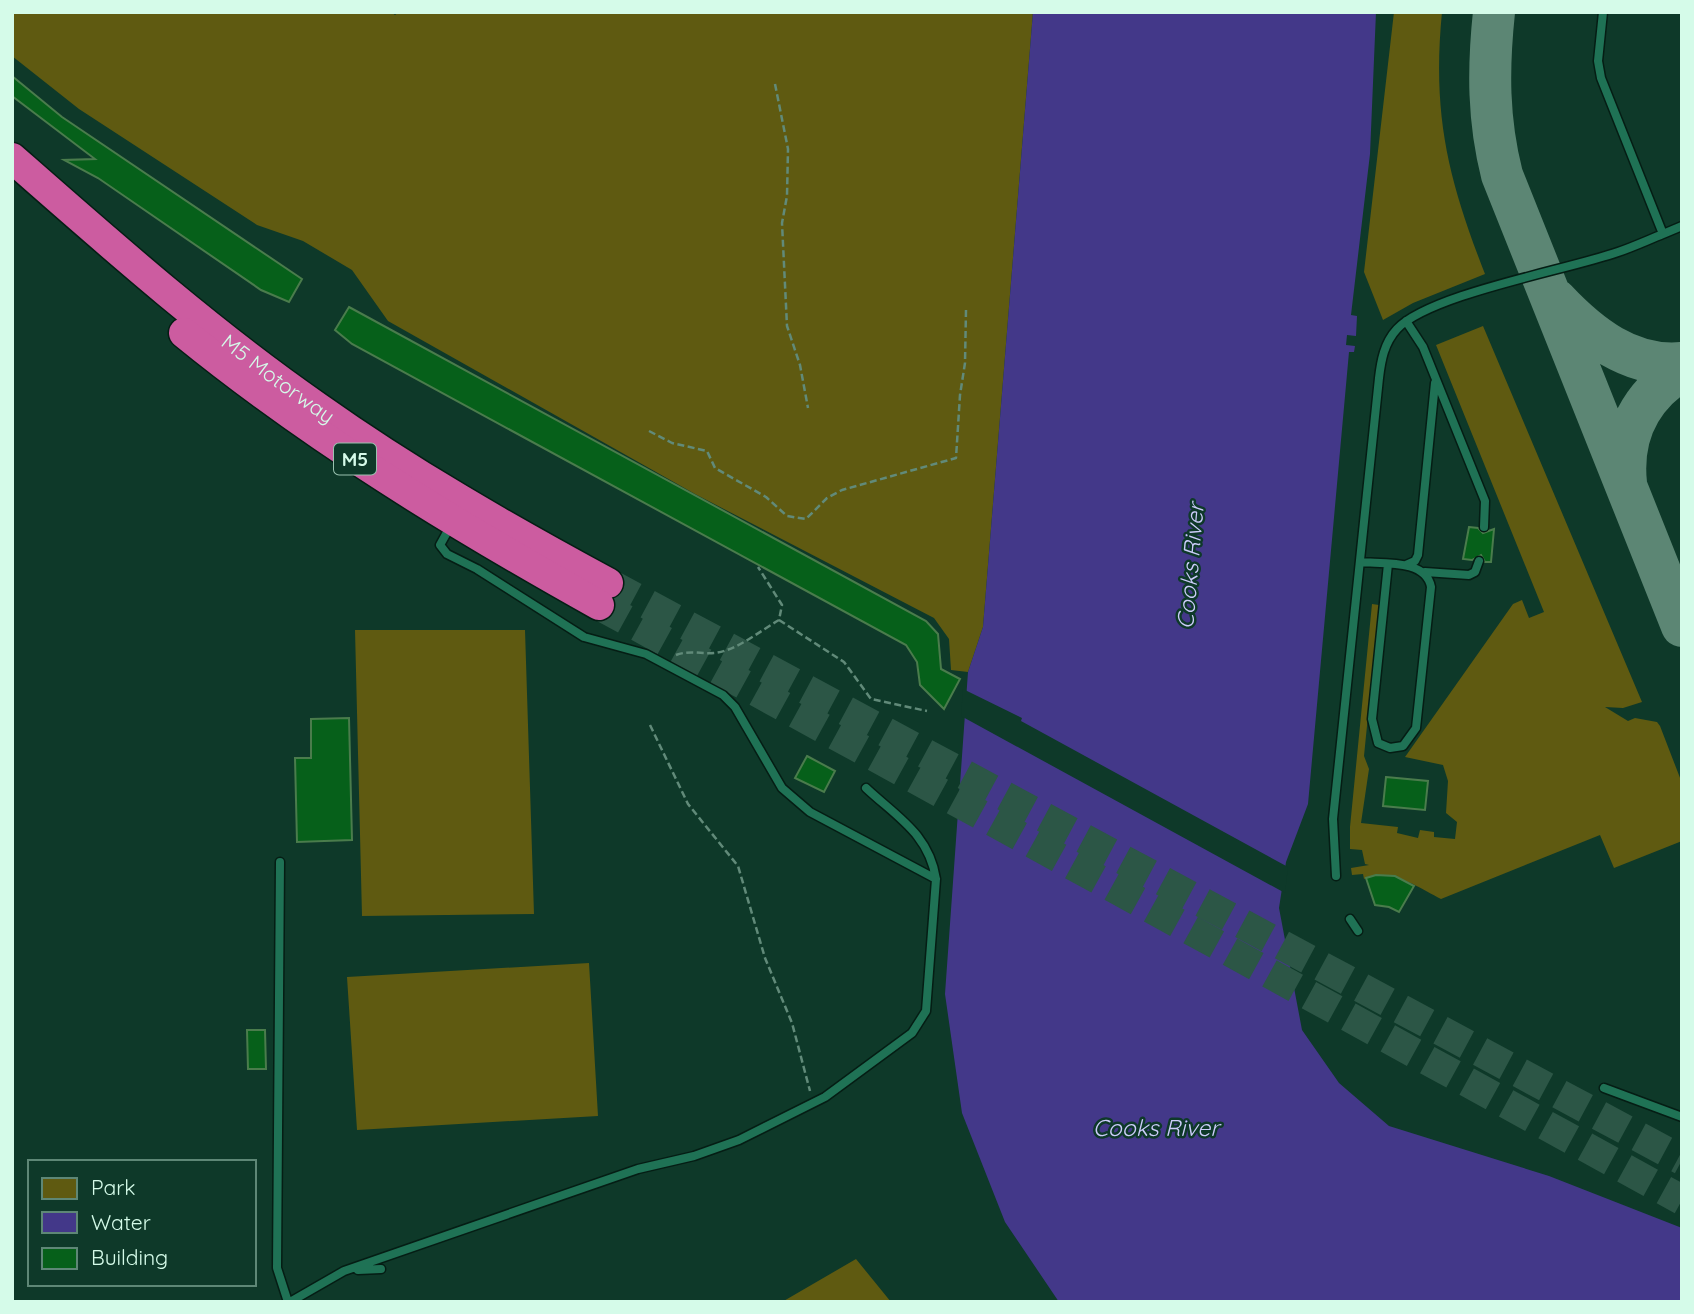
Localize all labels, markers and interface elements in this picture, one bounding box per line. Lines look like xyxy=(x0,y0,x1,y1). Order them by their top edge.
street label: M5 Motorway xyxy=(217,328,340,429)
road number: M5 xyxy=(334,444,376,474)
water label: Cooks River xyxy=(1170,499,1210,630)
water label: Cooks River xyxy=(1093,1113,1222,1142)
legend xyxy=(28,1160,256,1286)
text: Park xyxy=(91,1174,135,1200)
text: Water xyxy=(91,1209,151,1235)
text: Building xyxy=(91,1244,168,1270)

